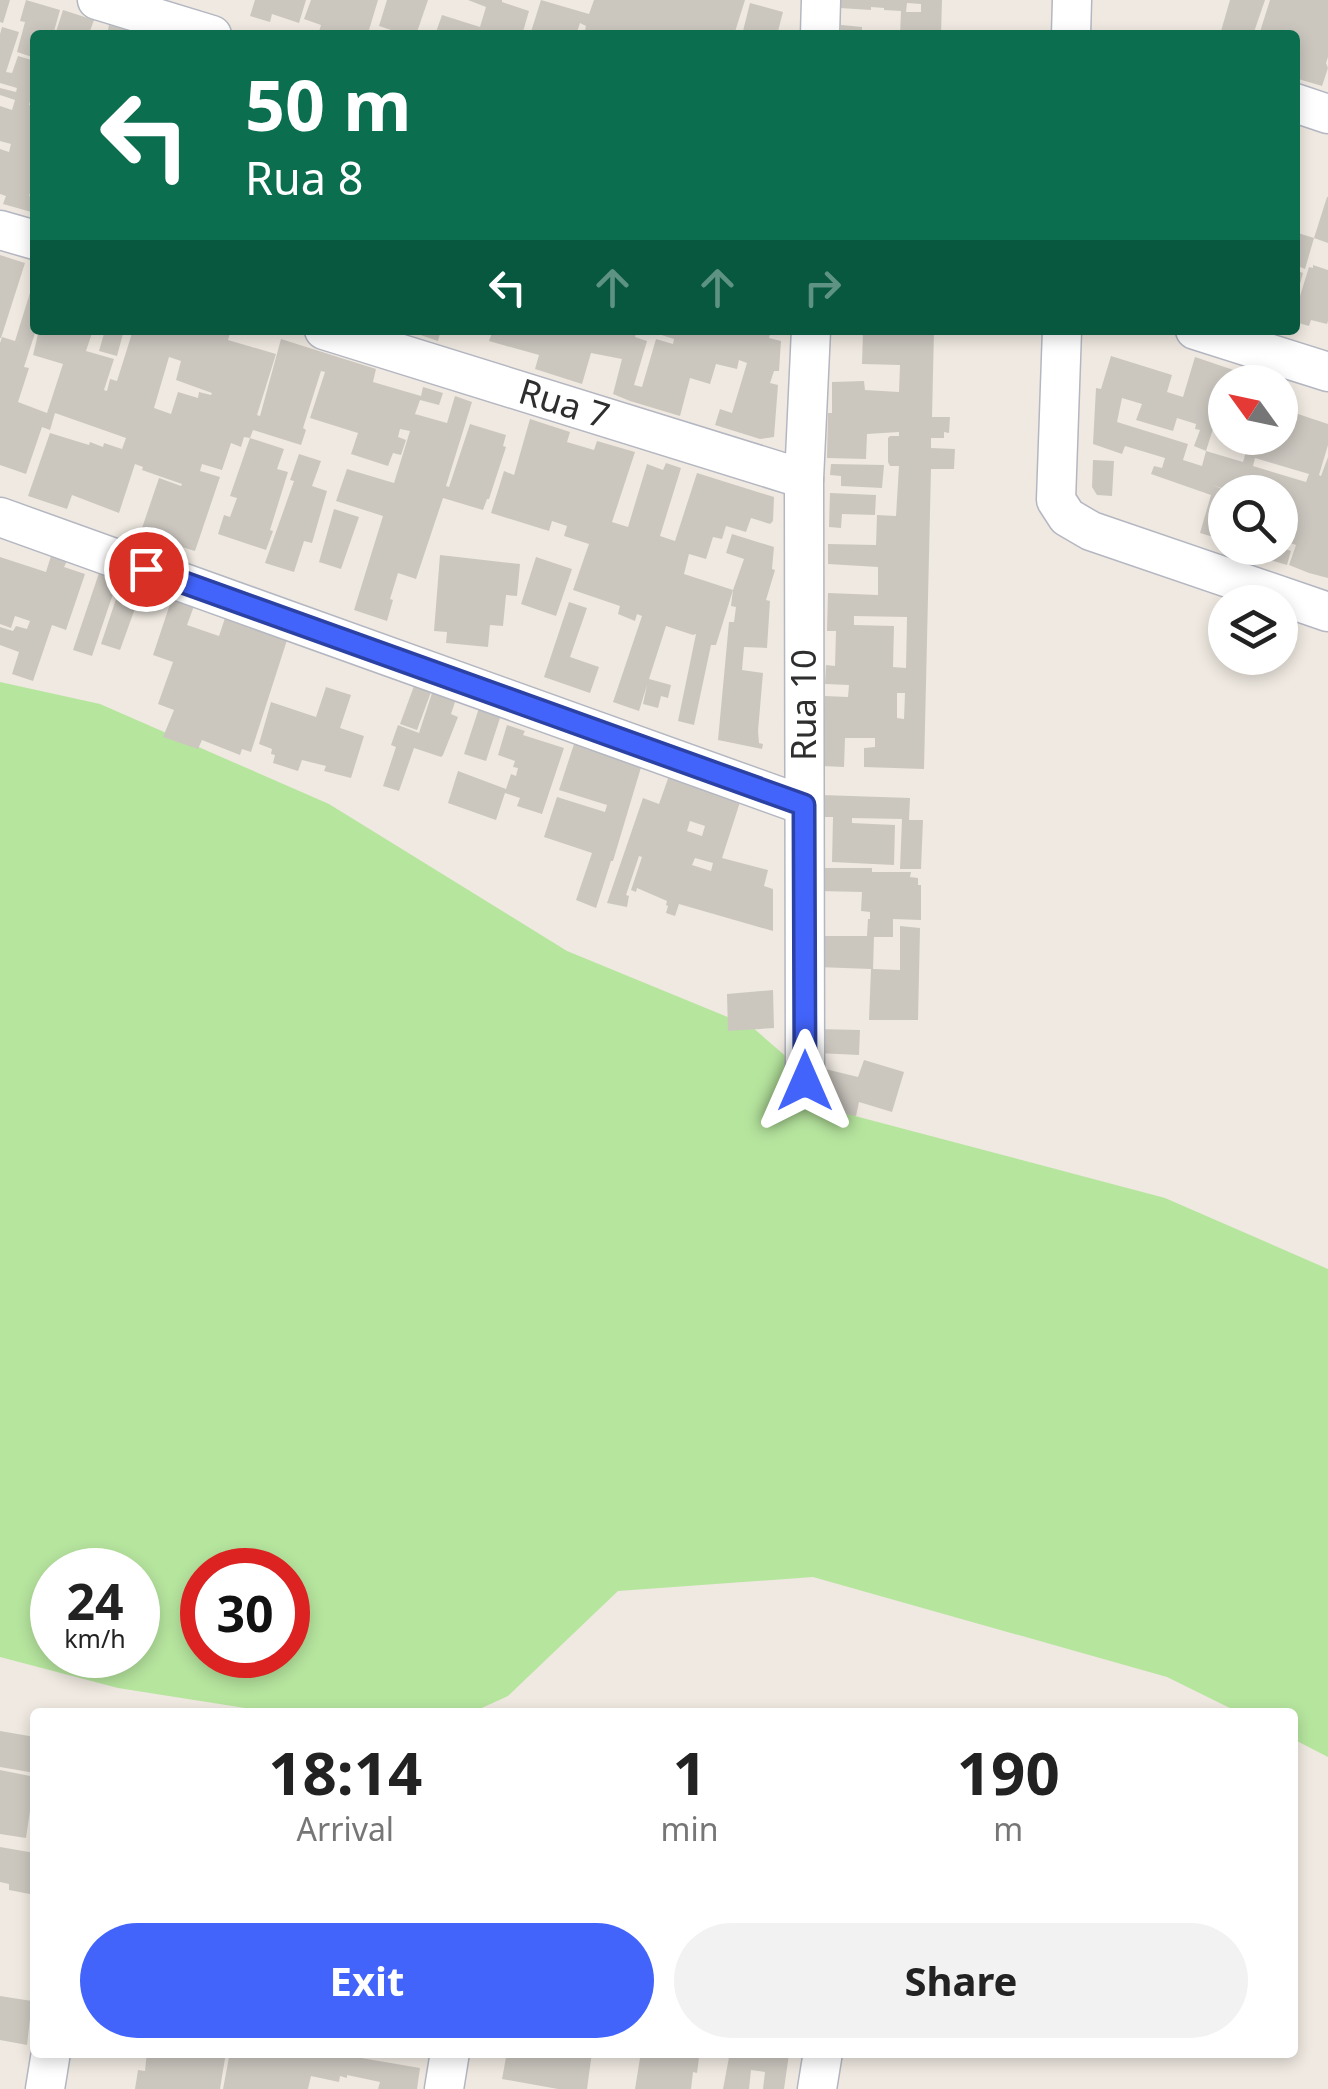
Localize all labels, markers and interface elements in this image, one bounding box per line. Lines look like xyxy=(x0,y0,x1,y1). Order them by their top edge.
text: 50 m xyxy=(245,56,412,152)
icon: left xyxy=(80,70,210,200)
text: Rua 8 xyxy=(245,147,364,208)
icon: left xyxy=(480,260,535,315)
icon: ahead xyxy=(585,260,640,315)
icon: ahead xyxy=(690,260,745,315)
icon: right xyxy=(795,260,850,315)
north arrow xyxy=(1208,365,1298,455)
map controls xyxy=(1208,365,1298,675)
street label: Rua 7 xyxy=(514,367,615,439)
button: search xyxy=(1208,475,1298,565)
pin xyxy=(104,527,189,612)
icon: arrive xyxy=(119,542,174,597)
button: layers xyxy=(1208,585,1298,675)
street label: Rua 10 xyxy=(779,649,826,761)
position arrow xyxy=(753,1029,857,1133)
speed limit sign: 30 xyxy=(180,1548,310,1678)
text: 24 xyxy=(66,1567,124,1635)
text: km/h xyxy=(64,1621,126,1655)
text: 18:14 xyxy=(268,1731,422,1813)
text: 1 xyxy=(672,1731,707,1813)
text: 190 xyxy=(957,1731,1060,1813)
text: Arrival xyxy=(297,1807,394,1850)
text: min xyxy=(661,1807,719,1850)
text: m xyxy=(993,1807,1023,1850)
button: Exit xyxy=(80,1923,654,2038)
button: Share xyxy=(674,1923,1248,2038)

